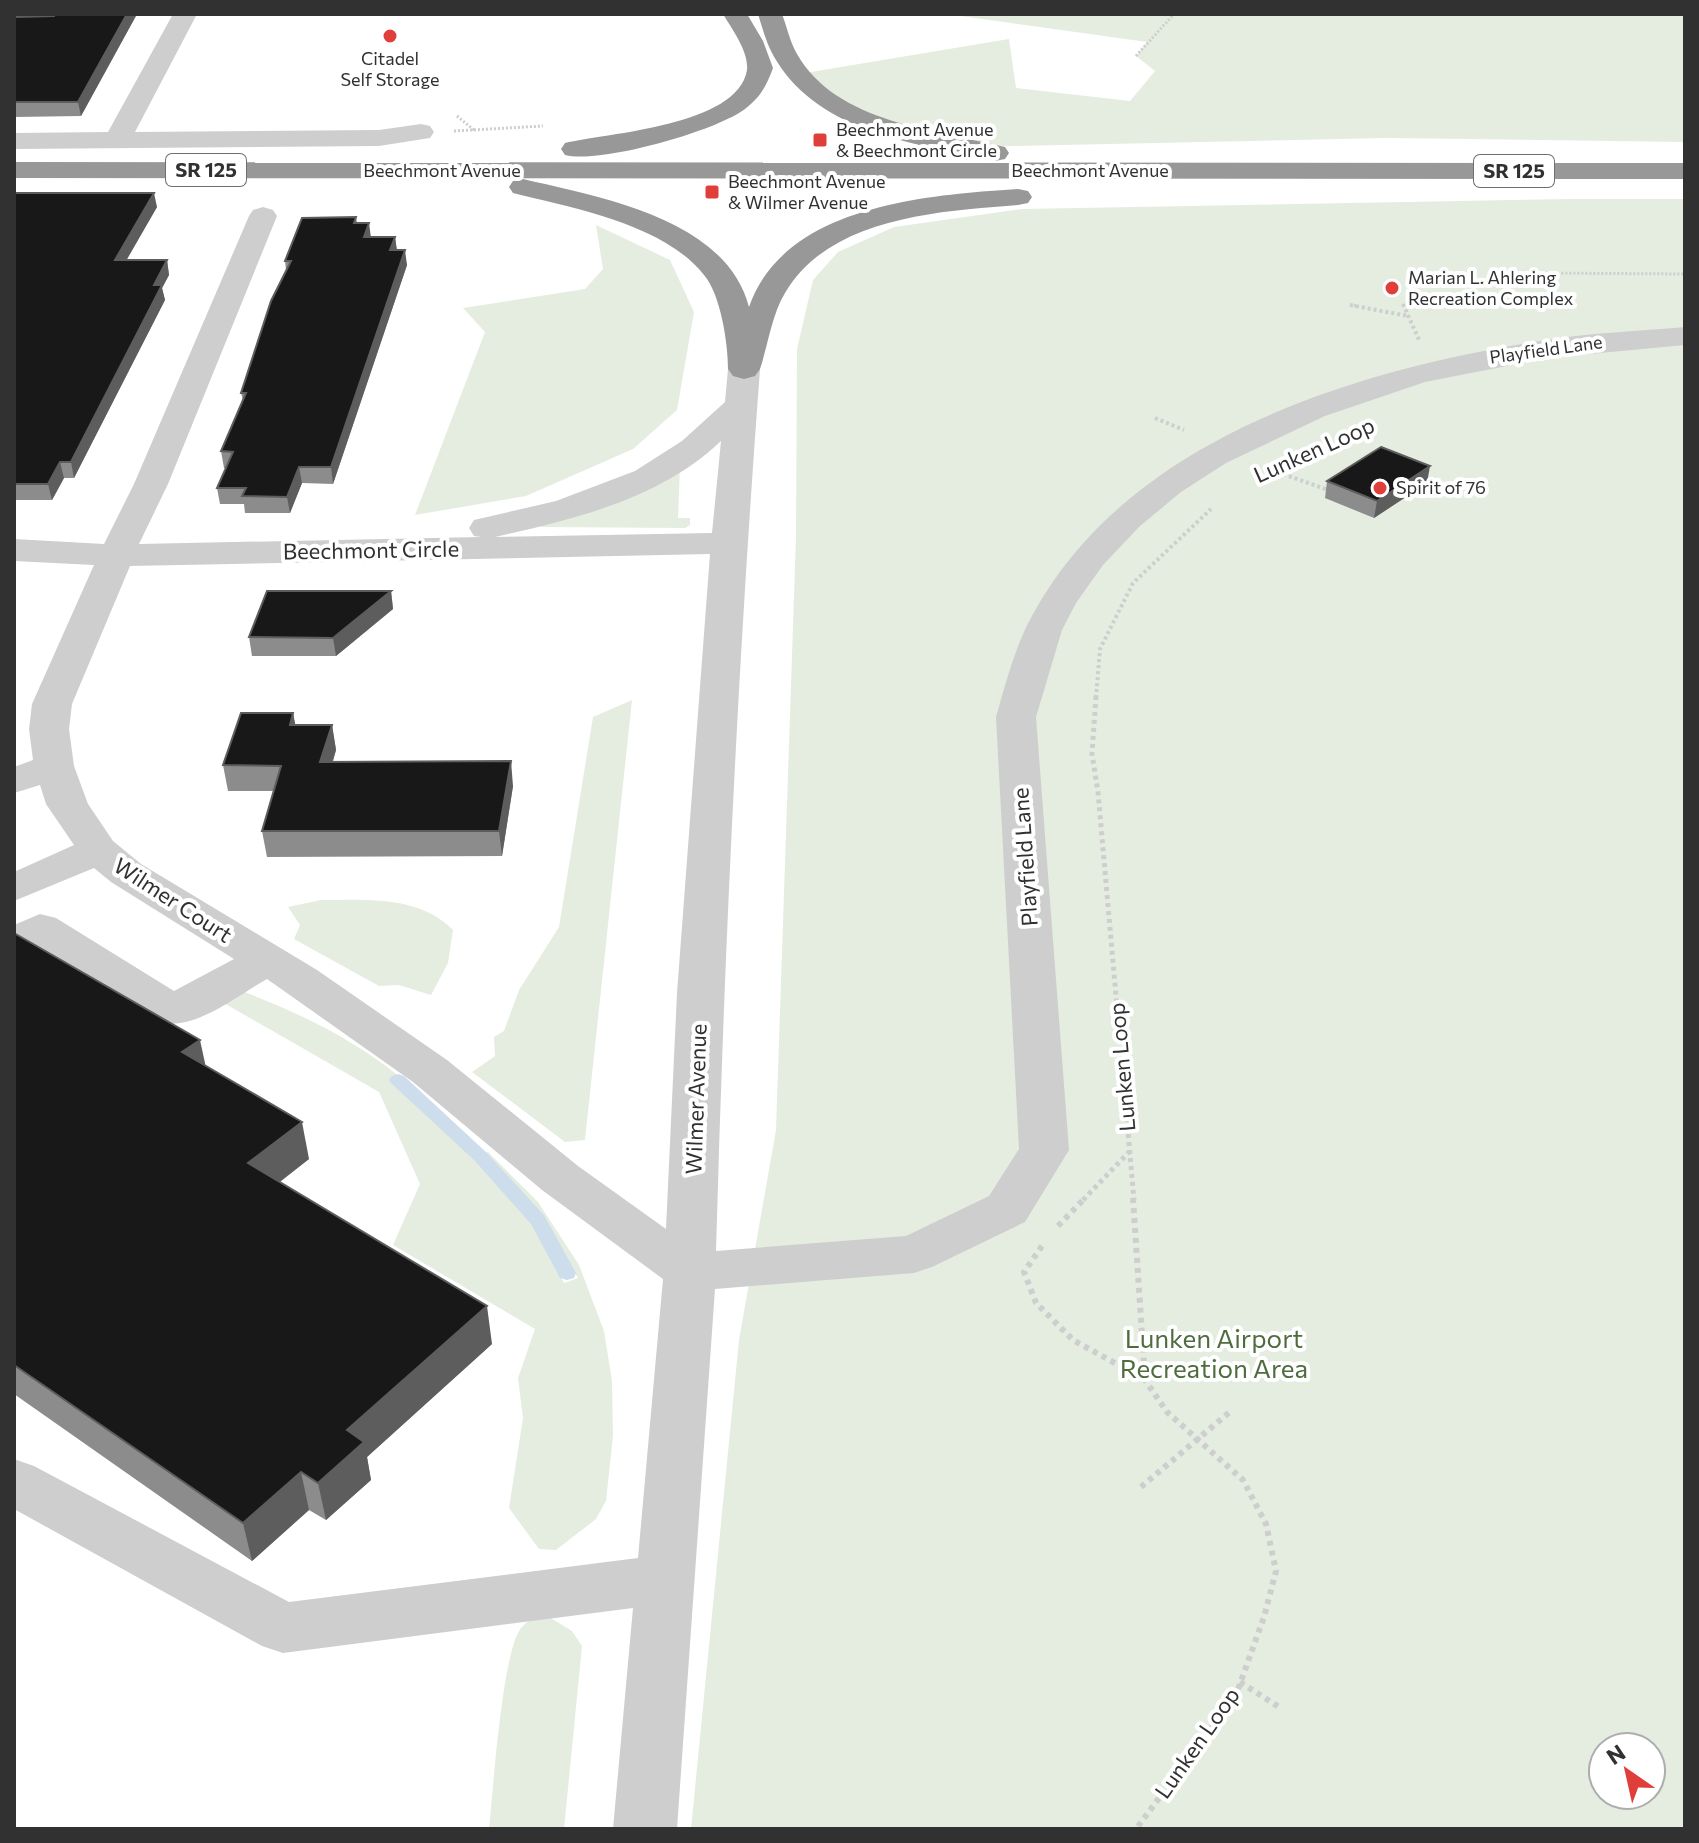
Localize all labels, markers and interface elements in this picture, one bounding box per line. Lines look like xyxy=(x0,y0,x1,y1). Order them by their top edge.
marker: Citadel Self Storage xyxy=(381,27,399,45)
place label: Citadel Self Storage xyxy=(340,47,440,90)
place label: Beechmont Avenue & Beechmont Circle xyxy=(836,118,997,161)
marker: Beechmont Avenue & Beechmont Circle xyxy=(811,131,829,149)
road number: SR 125 xyxy=(166,154,246,186)
road number: SR 125 xyxy=(1474,155,1554,187)
street label: Beechmont Avenue xyxy=(363,159,521,181)
street label: Beechmont Avenue xyxy=(1011,159,1169,181)
place label: Beechmont Avenue & Wilmer Avenue xyxy=(728,170,885,213)
marker: Beechmont Avenue & Wilmer Avenue xyxy=(703,183,721,201)
place label: Marian L. Ahlering Recreation Complex xyxy=(1408,266,1574,309)
marker: Marian L. Ahlering Recreation Complex xyxy=(1383,279,1401,297)
street label: Playfield Lane xyxy=(1488,330,1604,368)
street label: Lunken Loop xyxy=(1249,411,1378,488)
place label: Spirit of 76 xyxy=(1396,476,1486,498)
marker: Spirit of 76 xyxy=(1371,479,1389,497)
street label: Beechmont Circle xyxy=(283,534,459,565)
street label: Playfield Lane xyxy=(1006,787,1043,927)
street label: Wilmer Court xyxy=(109,851,238,948)
street label: Lunken Loop xyxy=(1102,1001,1141,1133)
street label: Wilmer Avenue xyxy=(679,1023,712,1175)
park label: Lunken Airport Recreation Area xyxy=(1120,1322,1308,1383)
street label: Lunken Loop xyxy=(1148,1682,1245,1803)
north arrow xyxy=(1587,1731,1667,1811)
text: N xyxy=(1601,1738,1630,1770)

